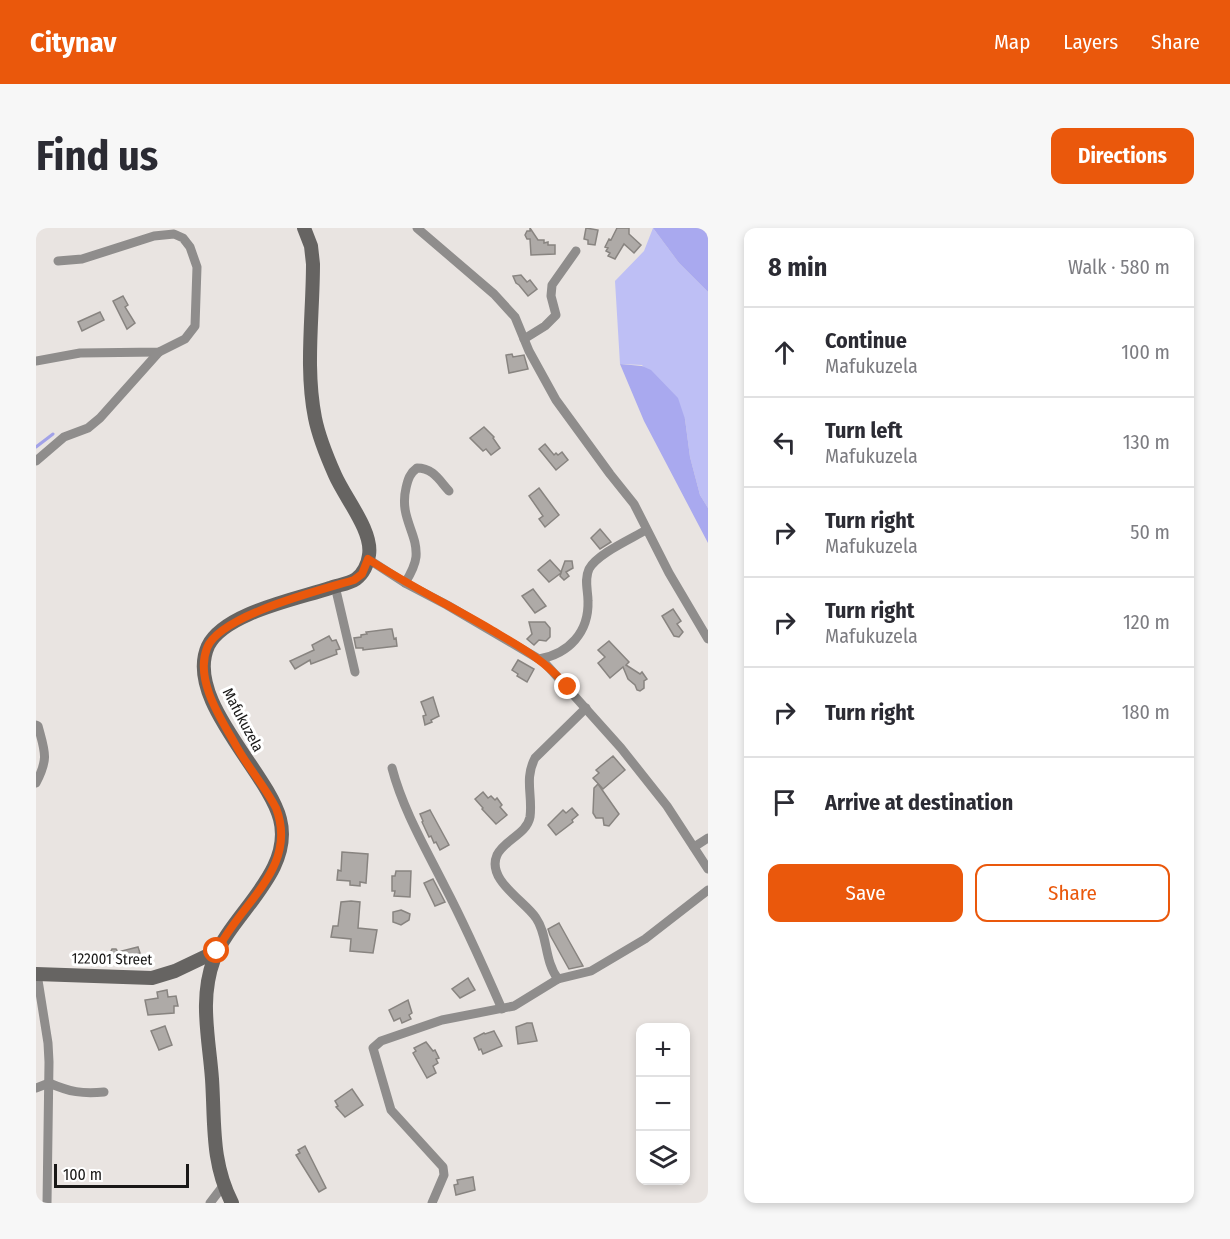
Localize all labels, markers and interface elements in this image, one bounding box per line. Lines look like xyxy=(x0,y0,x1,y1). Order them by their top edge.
text: Citynav xyxy=(30,26,116,59)
text: Map xyxy=(994,29,1030,55)
text: Layers xyxy=(1063,29,1118,55)
text: Share xyxy=(1151,29,1200,55)
button: Directions xyxy=(1051,128,1194,184)
text: Find us xyxy=(36,131,158,181)
text: 8 min xyxy=(768,252,827,283)
text: Walk · 580 m xyxy=(1068,255,1170,279)
text: Continue xyxy=(825,327,907,354)
icon: ahead xyxy=(768,336,801,369)
text: 100 m xyxy=(1121,340,1170,364)
text: Mafukuzela xyxy=(825,354,918,378)
text: Turn left xyxy=(825,417,903,444)
icon: left xyxy=(768,426,801,459)
text: 130 m xyxy=(1123,430,1170,454)
text: Mafukuzela xyxy=(825,444,918,468)
text: Turn right xyxy=(825,507,914,534)
icon: right xyxy=(768,516,801,549)
text: 50 m xyxy=(1130,520,1170,544)
text: Mafukuzela xyxy=(825,534,918,558)
text: Turn right xyxy=(825,597,914,624)
icon: right xyxy=(768,606,801,639)
text: 120 m xyxy=(1123,610,1170,634)
text: Mafukuzela xyxy=(825,624,918,648)
route end xyxy=(554,673,580,699)
street label: Mafukuzela xyxy=(219,685,267,755)
icon: right xyxy=(768,696,801,729)
text: Turn right xyxy=(825,699,914,726)
text: 180 m xyxy=(1122,700,1170,724)
icon: arrive xyxy=(768,786,801,819)
text: Arrive at destination xyxy=(825,789,1013,816)
button: Save xyxy=(768,864,963,922)
button: Share xyxy=(975,864,1170,922)
route start xyxy=(203,937,229,963)
street label: 122001 Street xyxy=(72,949,153,969)
map controls xyxy=(636,1023,690,1185)
button: + xyxy=(636,1023,690,1077)
button: − xyxy=(636,1077,690,1131)
button: layers xyxy=(636,1131,690,1185)
scale bar xyxy=(54,1161,189,1188)
text: 100 m xyxy=(63,1165,102,1184)

